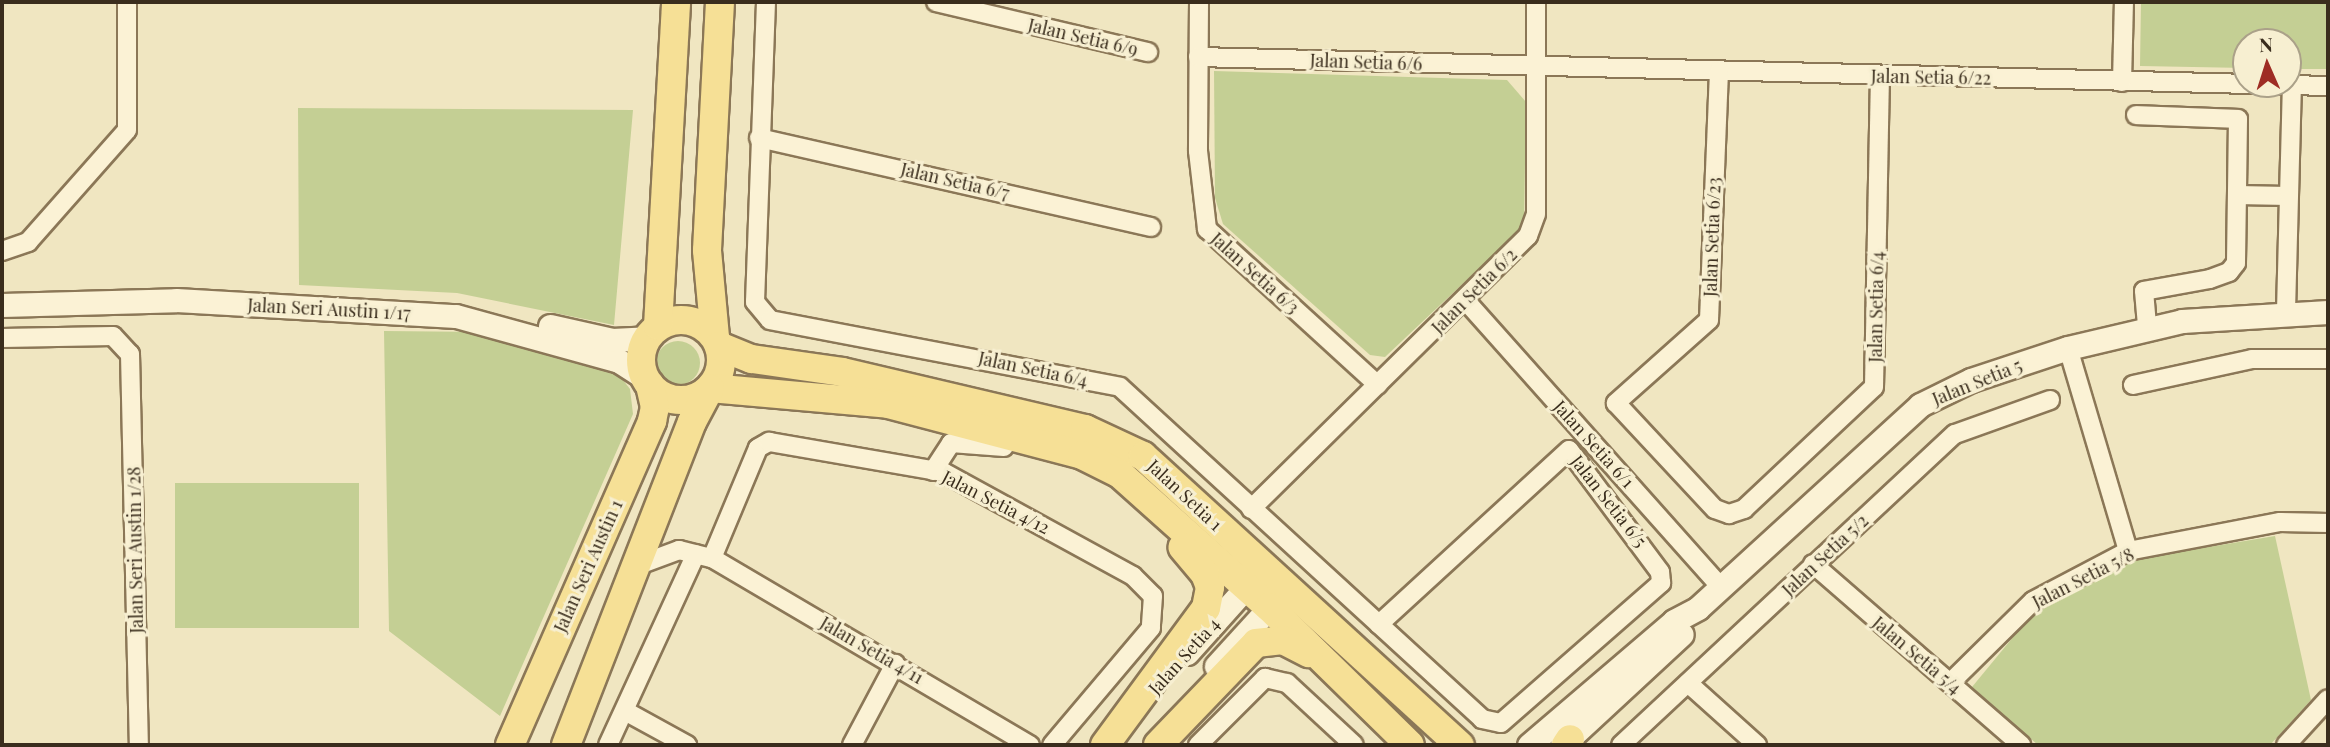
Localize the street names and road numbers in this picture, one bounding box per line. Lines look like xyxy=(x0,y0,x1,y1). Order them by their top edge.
street label: Jalan Setia 6/9 xyxy=(1026,14,1140,60)
street label: Jalan Setia 6/6 xyxy=(1309,49,1423,75)
street label: Jalan Setia 6/22 xyxy=(1871,65,1991,89)
street label: Jalan Setia 6/7 xyxy=(898,158,1012,204)
street label: Jalan Setia 6/23 xyxy=(1699,177,1725,297)
street label: Jalan Setia 6/3 xyxy=(1206,228,1304,318)
street label: Jalan Setia 6/2 xyxy=(1427,244,1521,338)
street label: Jalan Setia 6/4 xyxy=(1864,251,1888,363)
street label: Jalan Seri Austin 1/17 xyxy=(247,294,411,324)
street label: Jalan Setia 6/4 xyxy=(976,347,1090,391)
street label: Jalan Setia 5 xyxy=(1929,354,2025,410)
street label: Jalan Setia 6/1 xyxy=(1549,396,1639,492)
street label: Jalan Setia 6/5 xyxy=(1566,451,1652,551)
street label: Jalan Setia 1 xyxy=(1143,455,1227,535)
street label: Jalan Setia 4/12 xyxy=(938,465,1054,539)
street label: Jalan Seri Austin 1/28 xyxy=(123,466,147,634)
street label: Jalan Seri Austin 1 xyxy=(549,496,627,636)
street label: Jalan Setia 5/2 xyxy=(1777,510,1873,600)
street label: Jalan Setia 5/8 xyxy=(2029,543,2137,613)
street label: Jalan Setia 4/11 xyxy=(816,611,928,689)
street label: Jalan Setia 5/4 xyxy=(1868,612,1966,698)
street label: Jalan Setia 4 xyxy=(1144,613,1224,699)

